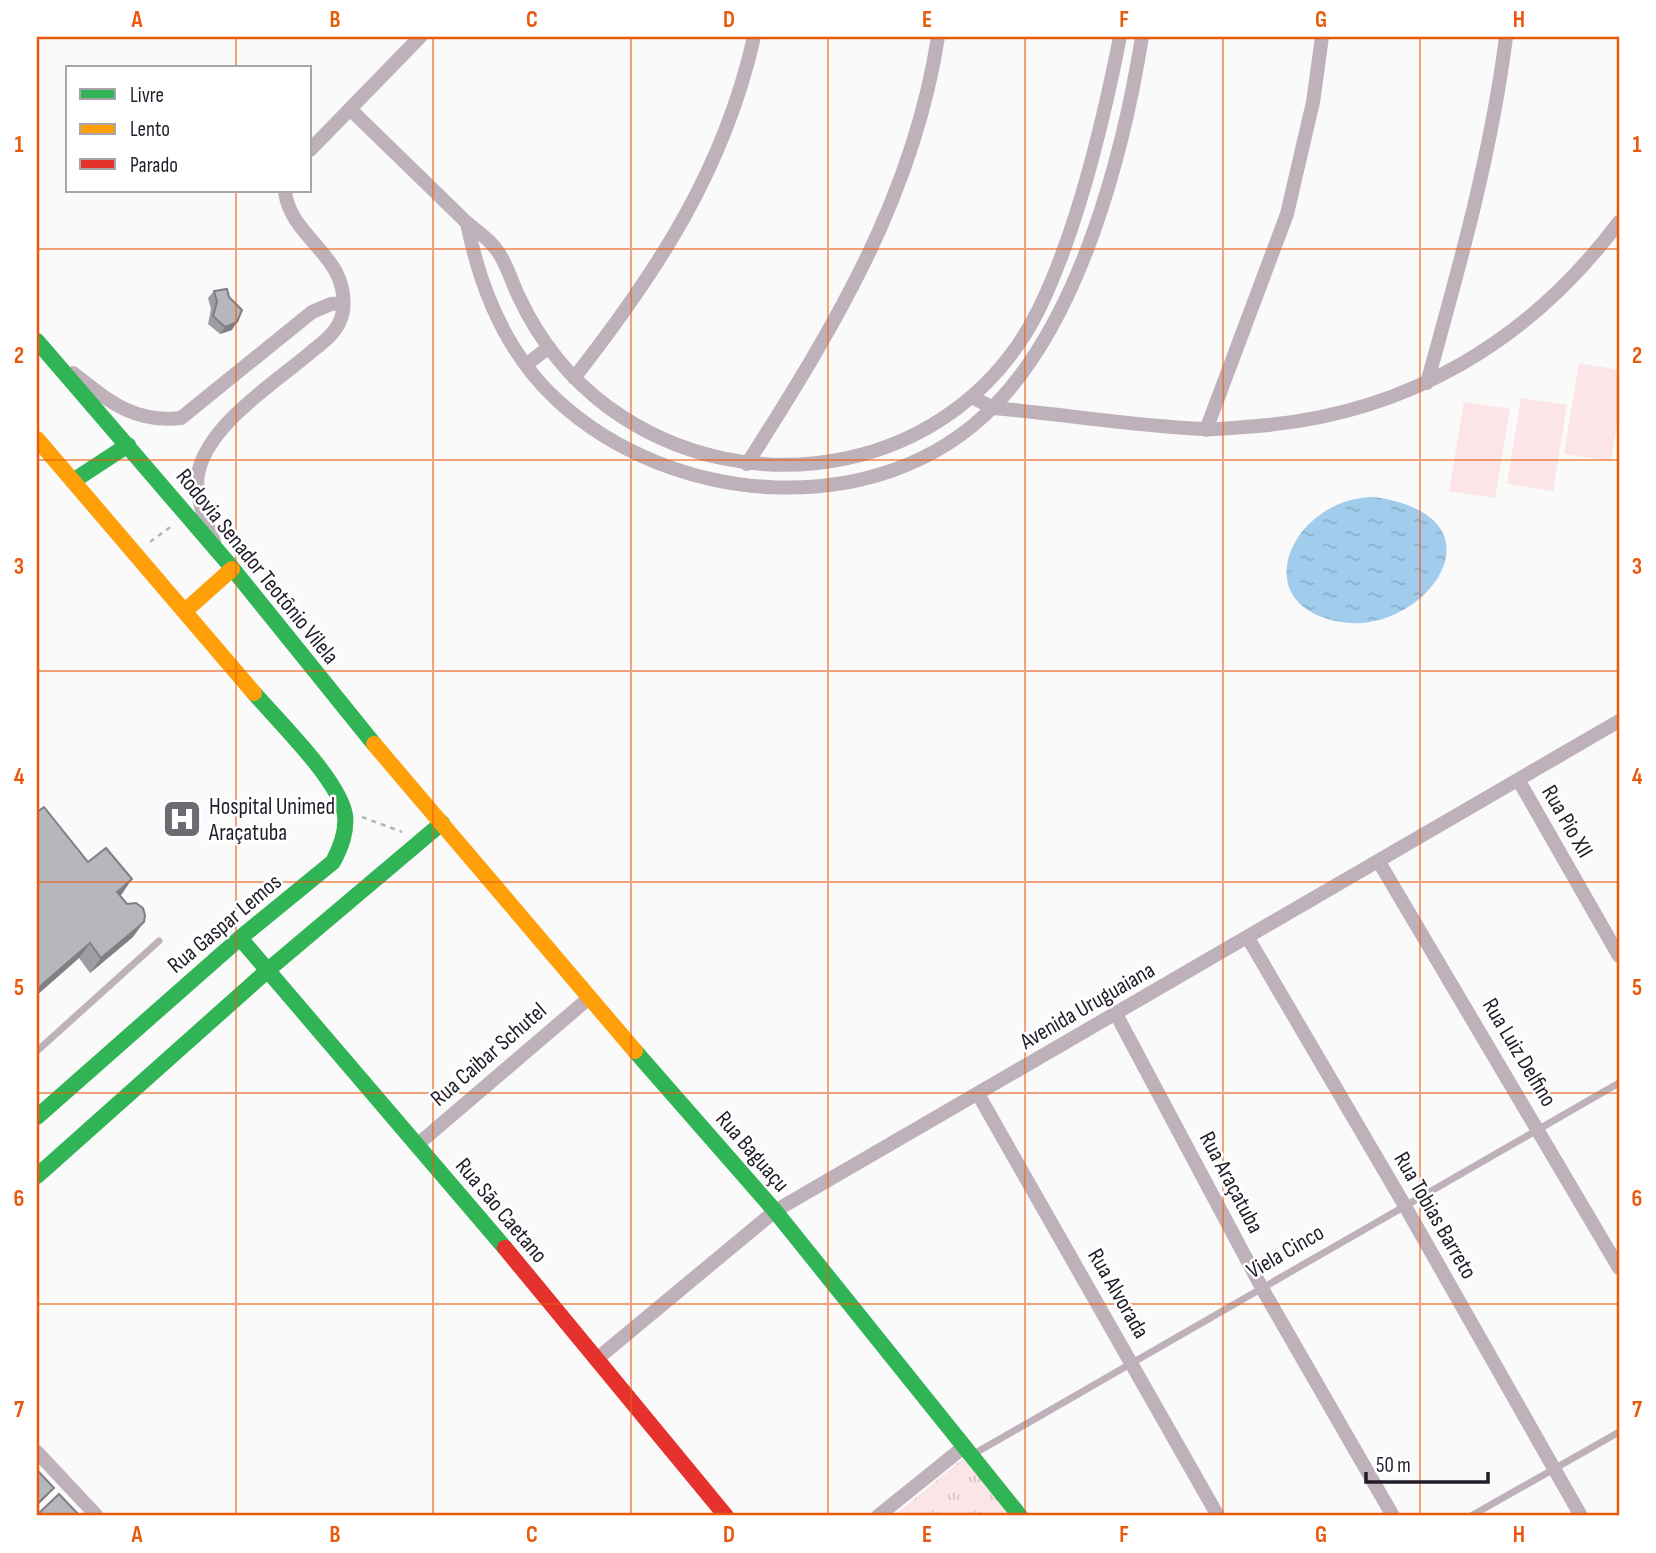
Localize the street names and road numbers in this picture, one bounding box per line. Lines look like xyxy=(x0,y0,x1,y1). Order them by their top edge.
street label: Rodovia Senador Teotônio Vilela xyxy=(170,463,345,670)
street label: Rua Pio XII xyxy=(1535,780,1599,863)
street label: Rua Gaspar Lemos xyxy=(162,868,287,979)
street label: Avenida Uruguaiana xyxy=(1014,956,1160,1056)
street label: Rua Luiz Delfino xyxy=(1476,993,1562,1112)
street label: Rua Caibar Schutel xyxy=(425,997,552,1113)
street label: Rua Baguaçu xyxy=(709,1105,795,1198)
street label: Rua Araçatuba xyxy=(1193,1127,1270,1238)
street label: Rua Tobias Barreto xyxy=(1387,1147,1483,1284)
street label: Rua São Caetano xyxy=(449,1152,553,1269)
street label: Viela Cinco xyxy=(1242,1219,1329,1285)
street label: Rua Alvorada xyxy=(1081,1244,1155,1343)

